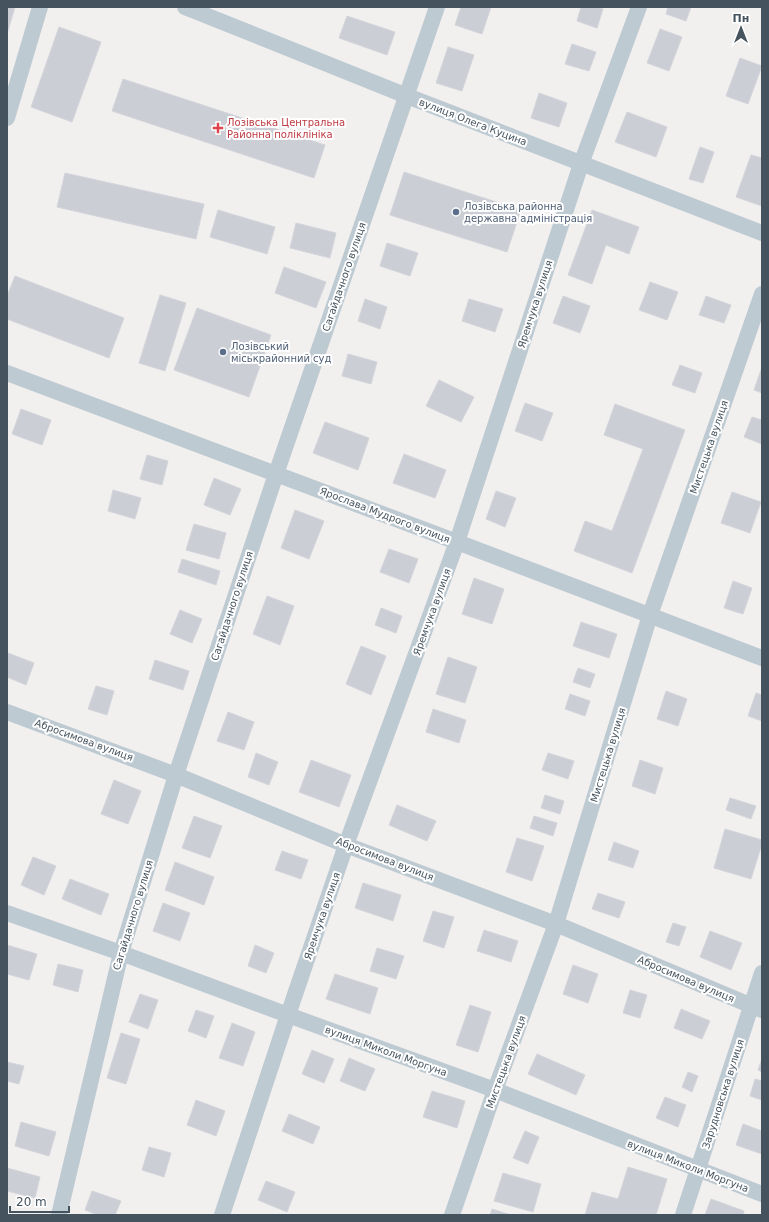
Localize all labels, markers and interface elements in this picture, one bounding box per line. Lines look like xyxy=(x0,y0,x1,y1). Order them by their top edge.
north arrow xyxy=(721,8,761,48)
text: Пн xyxy=(733,12,749,25)
street label: вулиця Олега Куцина xyxy=(418,96,528,148)
place label: Лозівська Центральна Районна поліклініка xyxy=(227,117,345,140)
marker: Лозівська Центральна Районна поліклініка xyxy=(212,122,224,134)
place label: Лозівська районна державна адміністрація xyxy=(464,201,592,224)
marker: Лозівська районна державна адміністрація xyxy=(451,207,461,217)
street label: Сагайдачного вулиця xyxy=(320,221,368,333)
street label: Яремчука вулиця xyxy=(516,259,554,349)
place label: Лозівський міськрайонний суд xyxy=(231,341,332,364)
marker: Лозівський міськрайонний суд xyxy=(218,347,228,357)
street label: Мистецька вулиця xyxy=(688,399,730,495)
street label: Ярослава Мудрого вулиця xyxy=(318,485,452,545)
street label: Сагайдачного вулиця xyxy=(209,550,255,662)
street label: Яремчука вулиця xyxy=(411,567,453,657)
street label: Мистецька вулиця xyxy=(588,706,628,804)
street label: Абросимова вулиця xyxy=(33,717,135,763)
street label: Абросимова вулиця xyxy=(335,835,435,883)
street label: Сагайдачного вулиця xyxy=(111,859,155,971)
street label: Яремчука вулиця xyxy=(302,871,342,961)
street label: Абросимова вулиця xyxy=(636,954,736,1004)
street label: Мистецька вулиця xyxy=(484,1014,528,1110)
street label: вулиця Миколи Моргуна xyxy=(324,1024,448,1078)
street label: Зарудновська вулиця xyxy=(700,1038,746,1150)
street label: вулиця Миколи Моргуна xyxy=(626,1138,750,1194)
scale bar xyxy=(10,1188,69,1214)
text: 20 m xyxy=(16,1195,47,1209)

